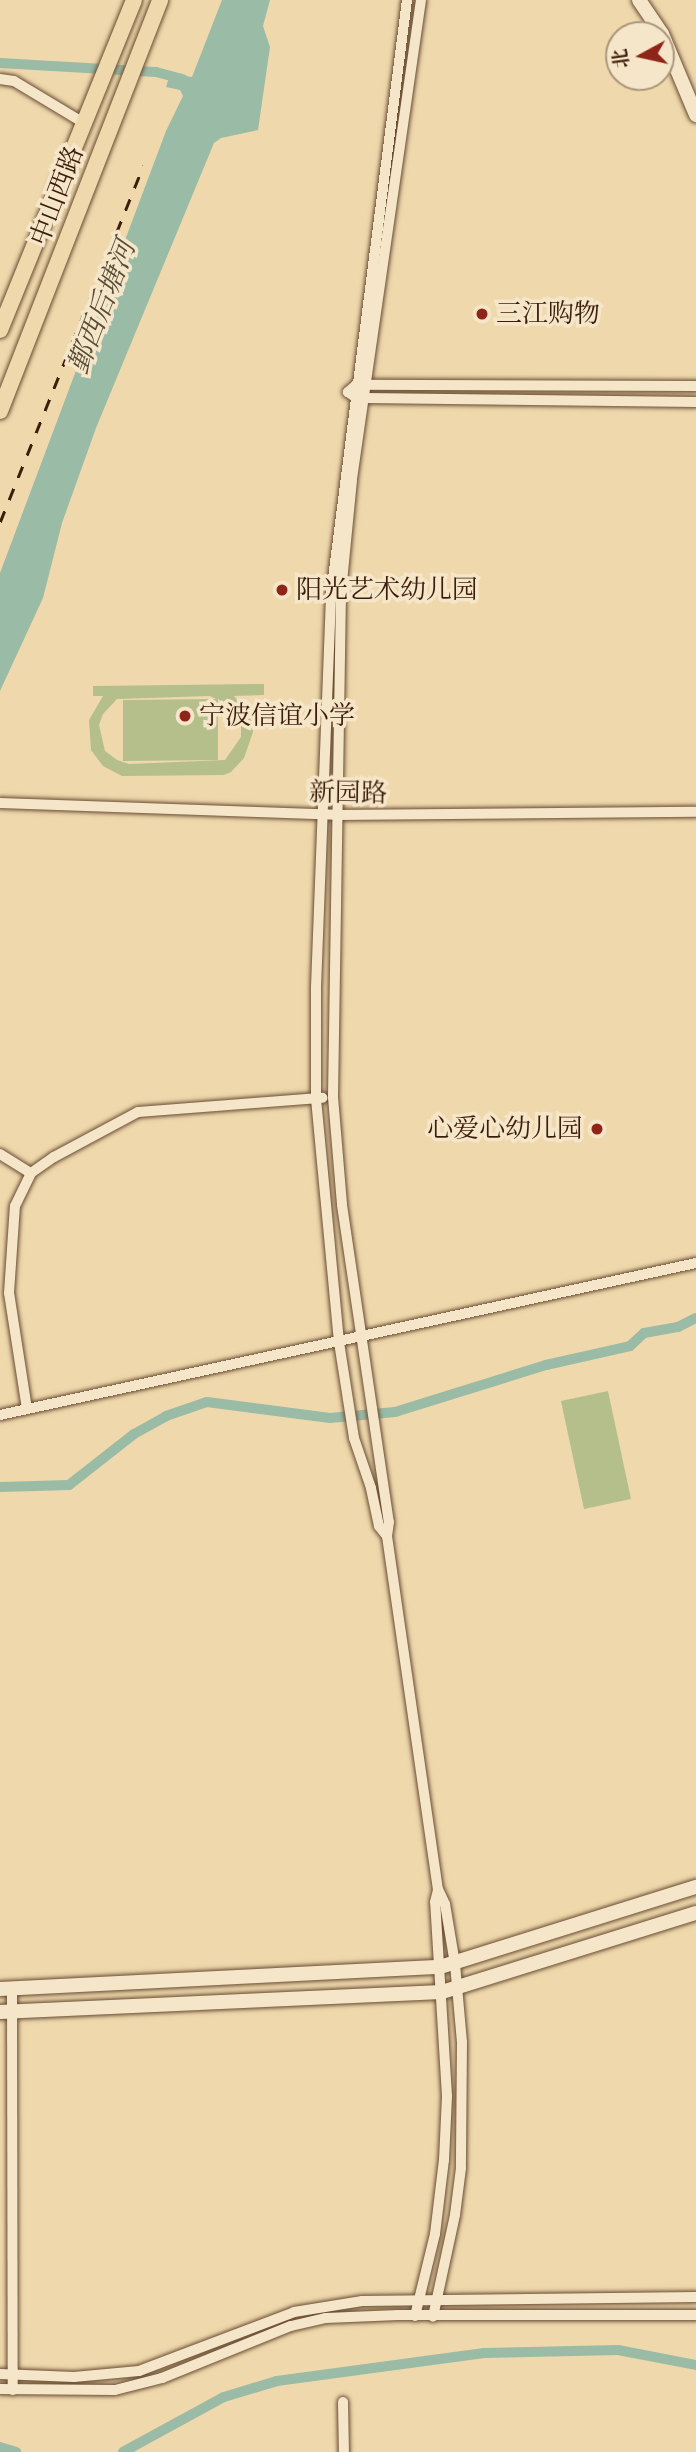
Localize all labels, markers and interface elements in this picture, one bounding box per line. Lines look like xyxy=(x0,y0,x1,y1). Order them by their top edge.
north arrow xyxy=(605,21,675,91)
text: 北 xyxy=(607,47,635,70)
street label: 中山西路 xyxy=(24,142,90,250)
water label: 鄞西后塘河 xyxy=(61,236,143,378)
place label: 三江购物 xyxy=(496,298,600,330)
marker: 三江购物 xyxy=(474,306,490,322)
place label: 阳光艺术幼儿园 xyxy=(296,574,478,606)
marker: 阳光艺术幼儿园 xyxy=(274,582,290,598)
place label: 宁波信谊小学 xyxy=(199,700,355,732)
marker: 宁波信谊小学 xyxy=(177,708,193,724)
street label: 新园路 xyxy=(309,777,387,809)
place label: 心爱心幼儿园 xyxy=(427,1113,583,1145)
marker: 心爱心幼儿园 xyxy=(589,1121,605,1137)

